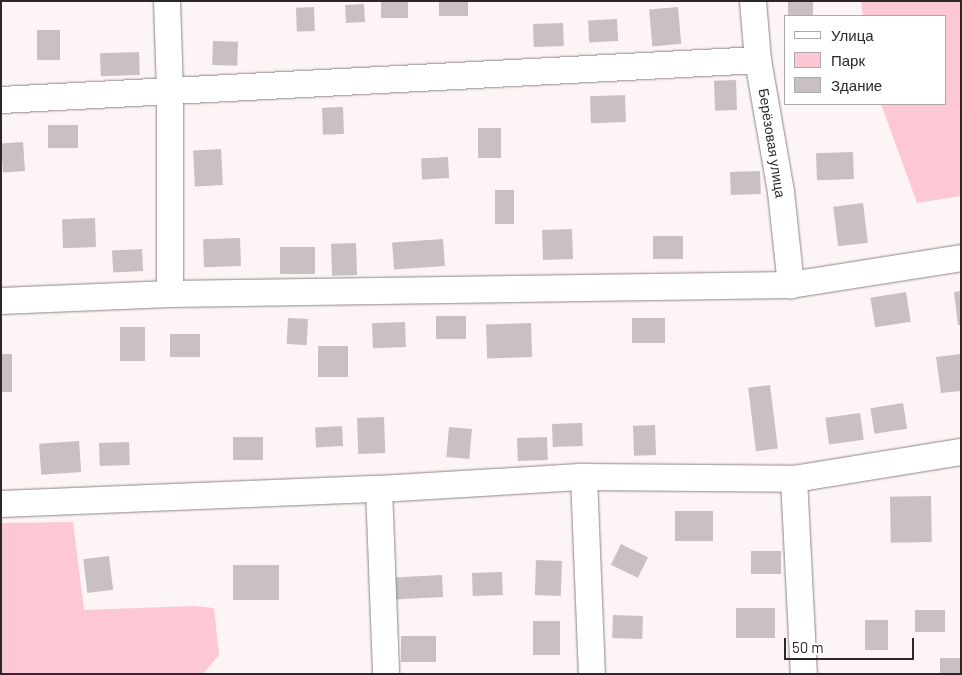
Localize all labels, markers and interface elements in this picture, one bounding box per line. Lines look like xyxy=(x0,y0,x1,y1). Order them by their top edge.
legend xyxy=(784,15,947,105)
text: Улица xyxy=(831,26,874,44)
text: Парк xyxy=(831,51,865,69)
text: Здание xyxy=(831,76,882,94)
street label: Берёзовая улица xyxy=(755,87,789,199)
scale bar xyxy=(787,628,917,660)
text: 50 m xyxy=(792,638,824,656)

